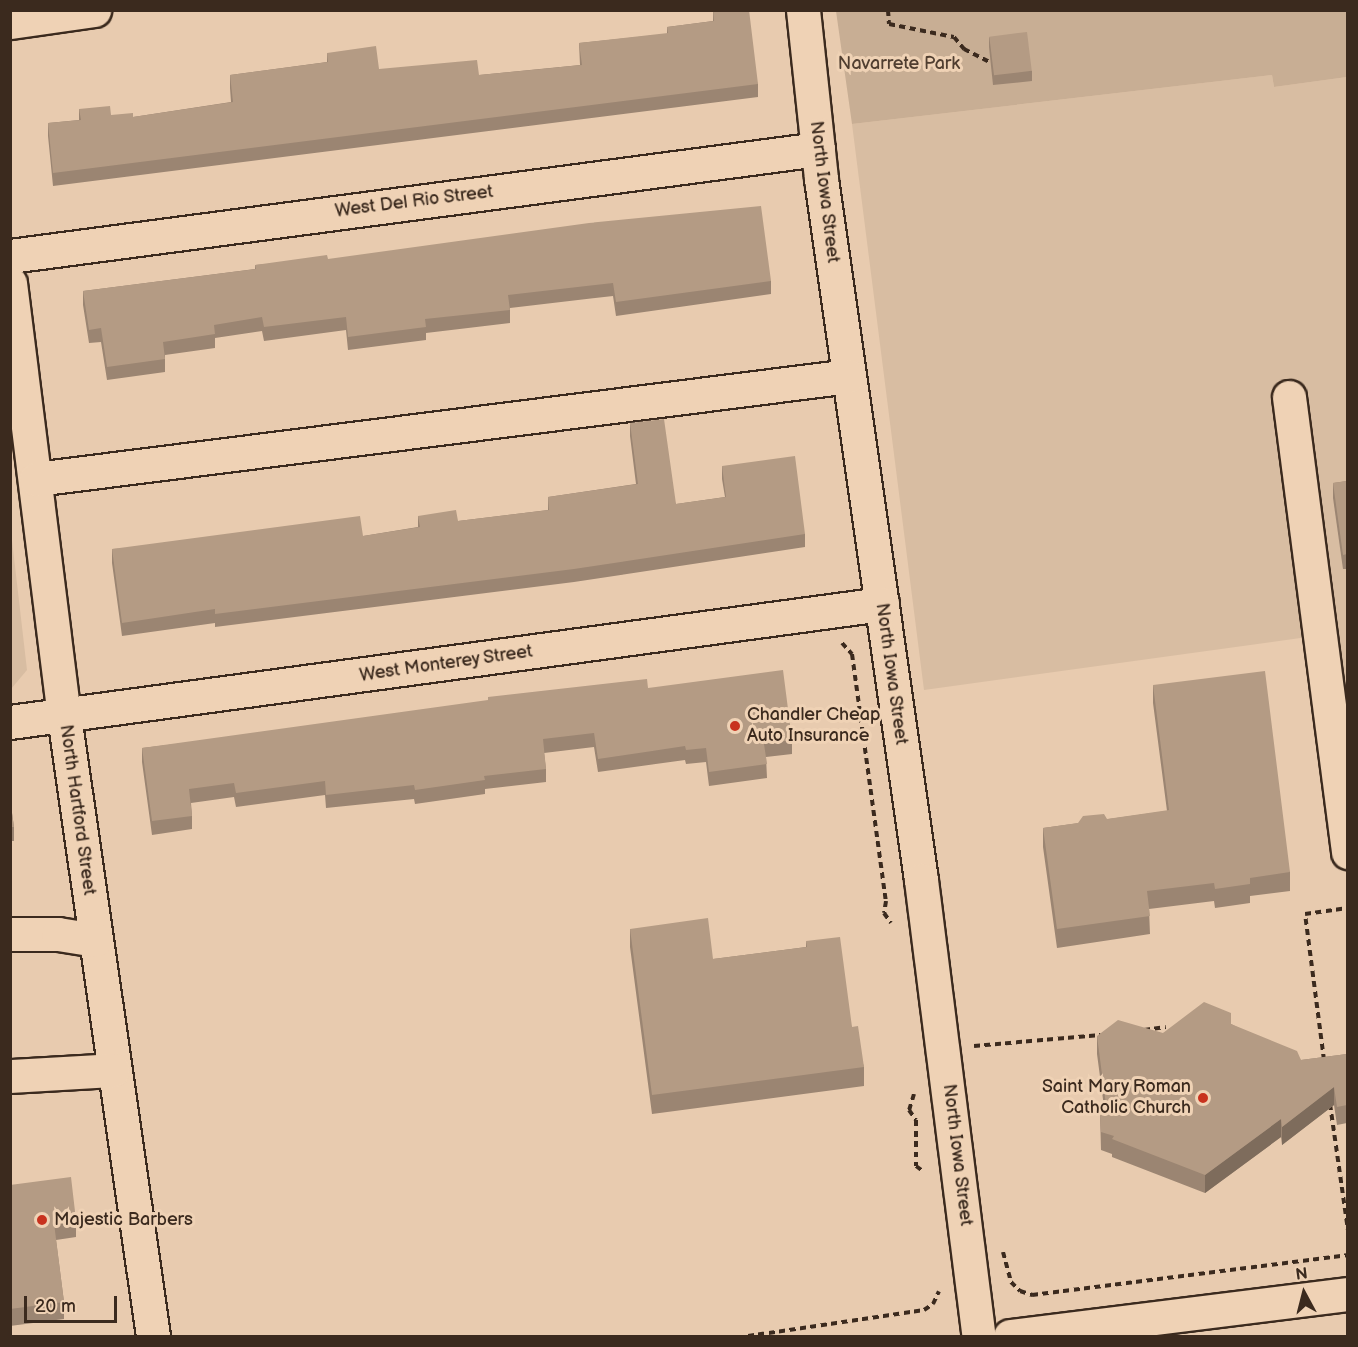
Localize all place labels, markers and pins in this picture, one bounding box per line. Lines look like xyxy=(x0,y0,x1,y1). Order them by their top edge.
place label: Chandler Cheap Auto Insurance xyxy=(747,705,880,748)
marker: Chandler Cheap Auto Insurance xyxy=(728,719,742,733)
place label: Saint Mary Roman Catholic Church xyxy=(1041,1077,1191,1120)
marker: Saint Mary Roman Catholic Church xyxy=(1196,1091,1210,1105)
place label: Majestic Barbers xyxy=(54,1209,193,1231)
marker: Majestic Barbers xyxy=(35,1213,49,1227)

